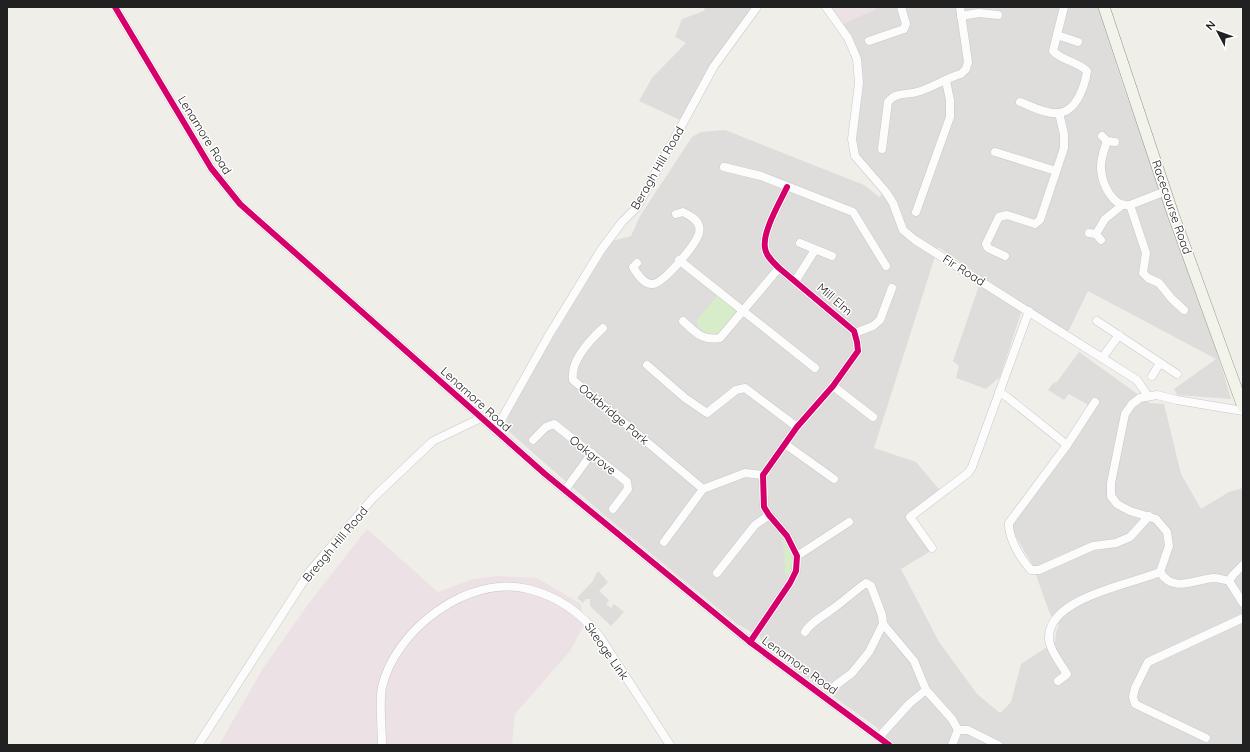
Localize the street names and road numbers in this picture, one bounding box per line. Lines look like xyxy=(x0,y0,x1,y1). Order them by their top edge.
street label: Lenamore Road xyxy=(175,93,235,177)
street label: Beragh Hill Road xyxy=(627,124,687,212)
street label: Racecourse Road xyxy=(1149,158,1195,256)
street label: Fir Road xyxy=(940,251,988,289)
street label: Mill Elm xyxy=(814,280,856,318)
street label: Lenamore Road xyxy=(438,363,514,435)
street label: Oakbridge Park xyxy=(576,380,652,448)
street label: Oakgrove xyxy=(567,432,619,478)
street label: Breagh Hill Road xyxy=(299,503,371,585)
street label: Skeoge Link xyxy=(582,619,632,683)
street label: Lenamore Road xyxy=(759,633,841,697)

